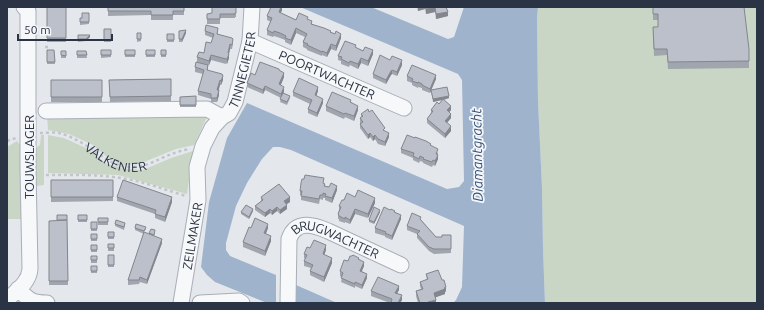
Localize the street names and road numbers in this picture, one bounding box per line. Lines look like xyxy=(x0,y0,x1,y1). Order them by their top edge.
street label: TINNEGIETER xyxy=(226,31,258,111)
street label: POORTWACHTER xyxy=(277,47,377,102)
street label: TOUWSLAGER xyxy=(22,115,36,199)
street label: VALKENIER xyxy=(82,140,148,174)
street label: ZEILMAKER xyxy=(180,201,204,270)
street label: BRUGWACHTER xyxy=(288,218,381,261)

